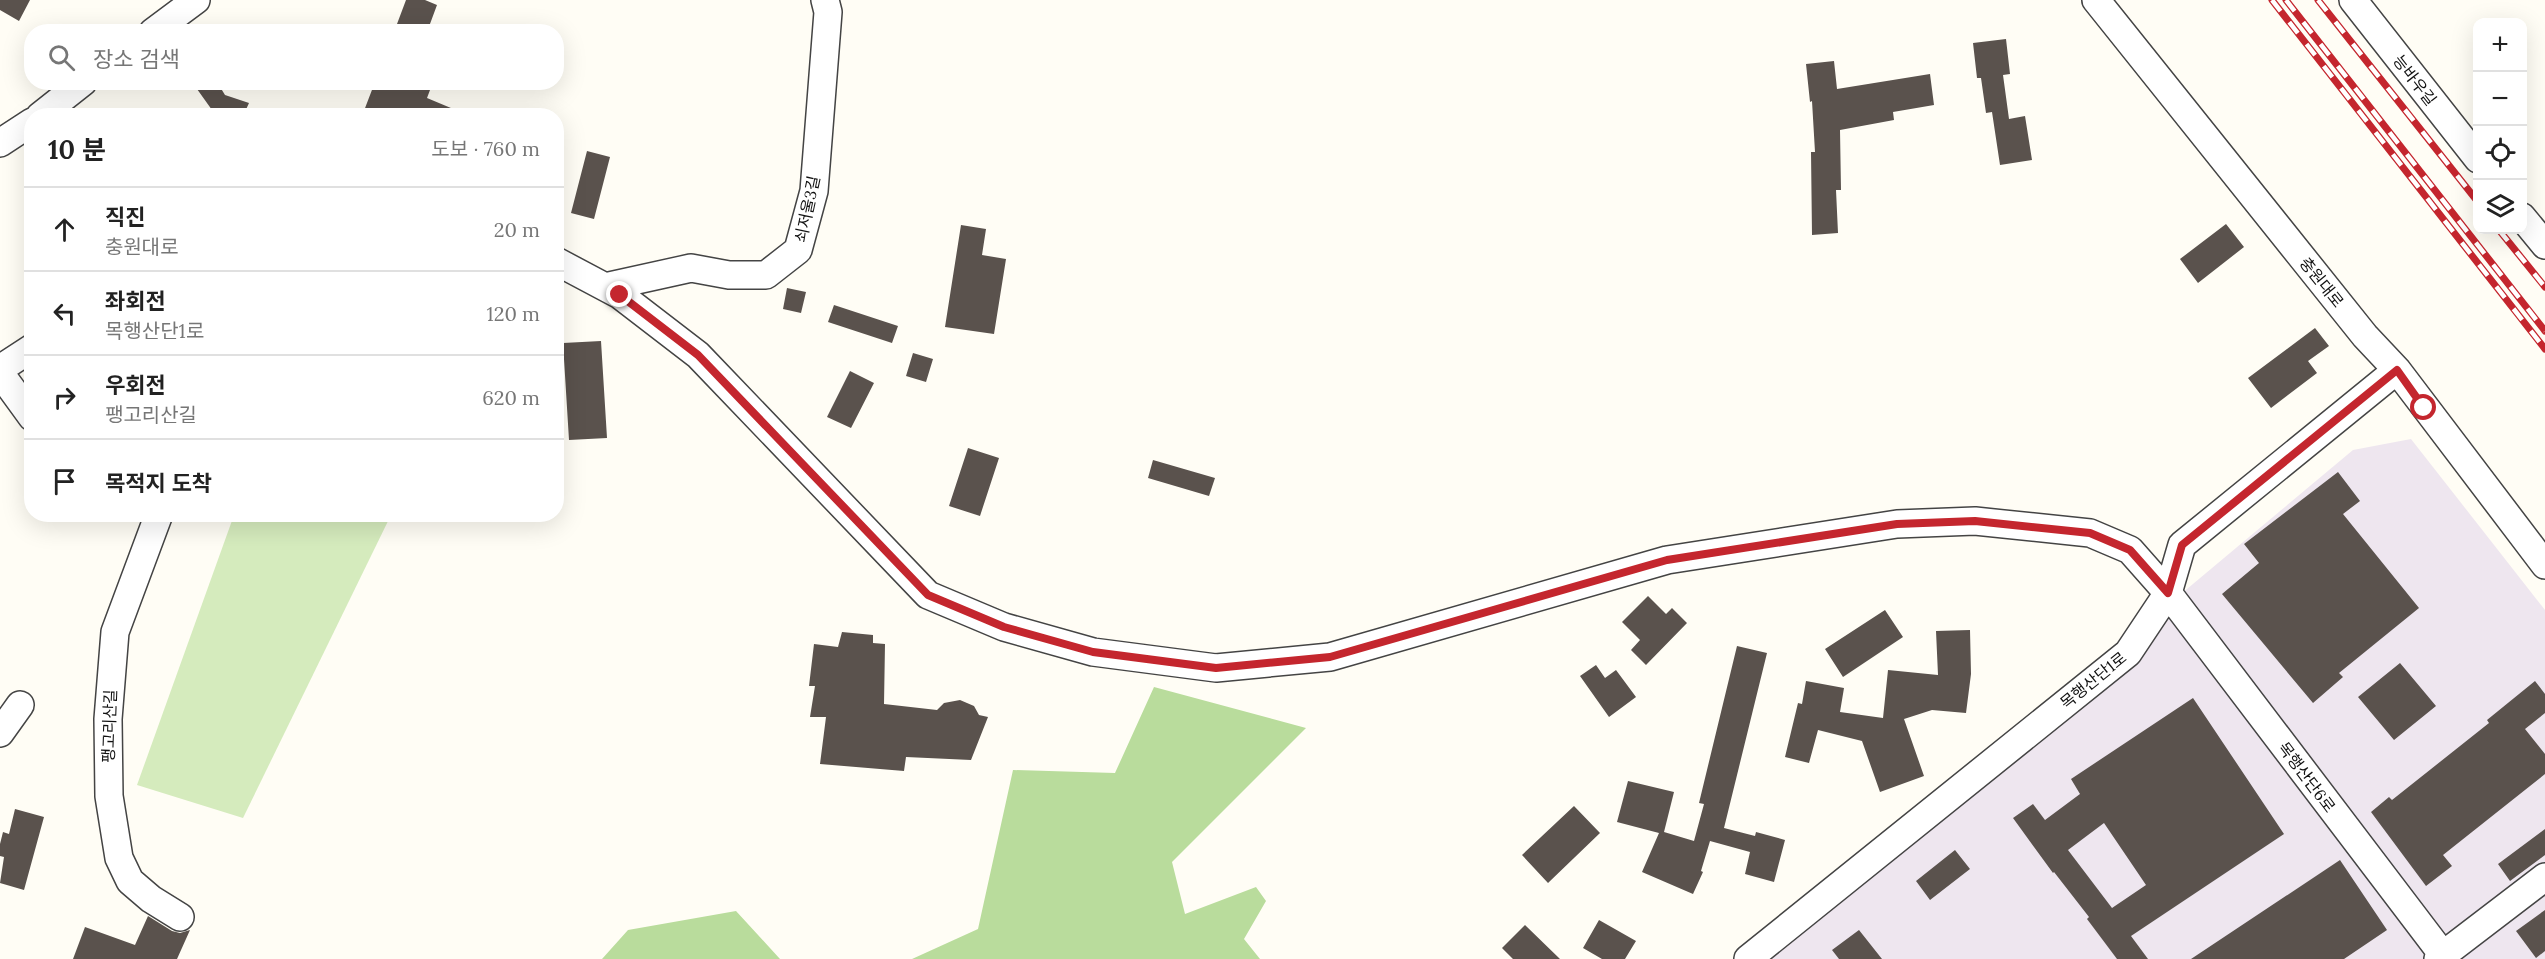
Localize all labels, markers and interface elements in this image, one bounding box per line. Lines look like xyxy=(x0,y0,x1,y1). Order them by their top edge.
map controls xyxy=(2473,18,2527,234)
button: + xyxy=(2473,18,2527,72)
search box xyxy=(24,24,564,90)
icon: search xyxy=(45,41,78,74)
text: 장소 검색 xyxy=(93,45,180,73)
street label: 능바우길 xyxy=(2389,51,2441,109)
button: − xyxy=(2473,72,2527,126)
button: locate xyxy=(2473,126,2527,180)
text: 10 분 xyxy=(48,133,106,166)
text: 도보 · 760 m xyxy=(431,136,540,161)
street label: 쇠저울3길 xyxy=(790,174,824,244)
button: layers xyxy=(2473,180,2527,234)
text: 직진 xyxy=(105,203,145,231)
icon: ahead xyxy=(48,213,81,246)
text: 20 m xyxy=(494,217,540,242)
text: 충원대로 xyxy=(105,234,179,259)
street label: 충원대로 xyxy=(2296,253,2348,311)
route end xyxy=(606,281,632,307)
text: 좌회전 xyxy=(105,287,166,315)
icon: left xyxy=(48,297,81,330)
text: 120 m xyxy=(486,301,540,326)
text: 목행산단1로 xyxy=(105,318,204,343)
text: 우회전 xyxy=(105,371,166,399)
icon: right xyxy=(48,381,81,414)
text: 620 m xyxy=(482,385,540,410)
route start xyxy=(2410,394,2436,420)
text: 팽고리산길 xyxy=(105,402,197,427)
icon: arrive xyxy=(48,465,81,498)
text: 목적지 도착 xyxy=(105,469,212,497)
street label: 목행산단1로 xyxy=(2056,647,2130,713)
street label: 팽고리산길 xyxy=(98,689,120,763)
street label: 목행산단6로 xyxy=(2274,738,2340,816)

